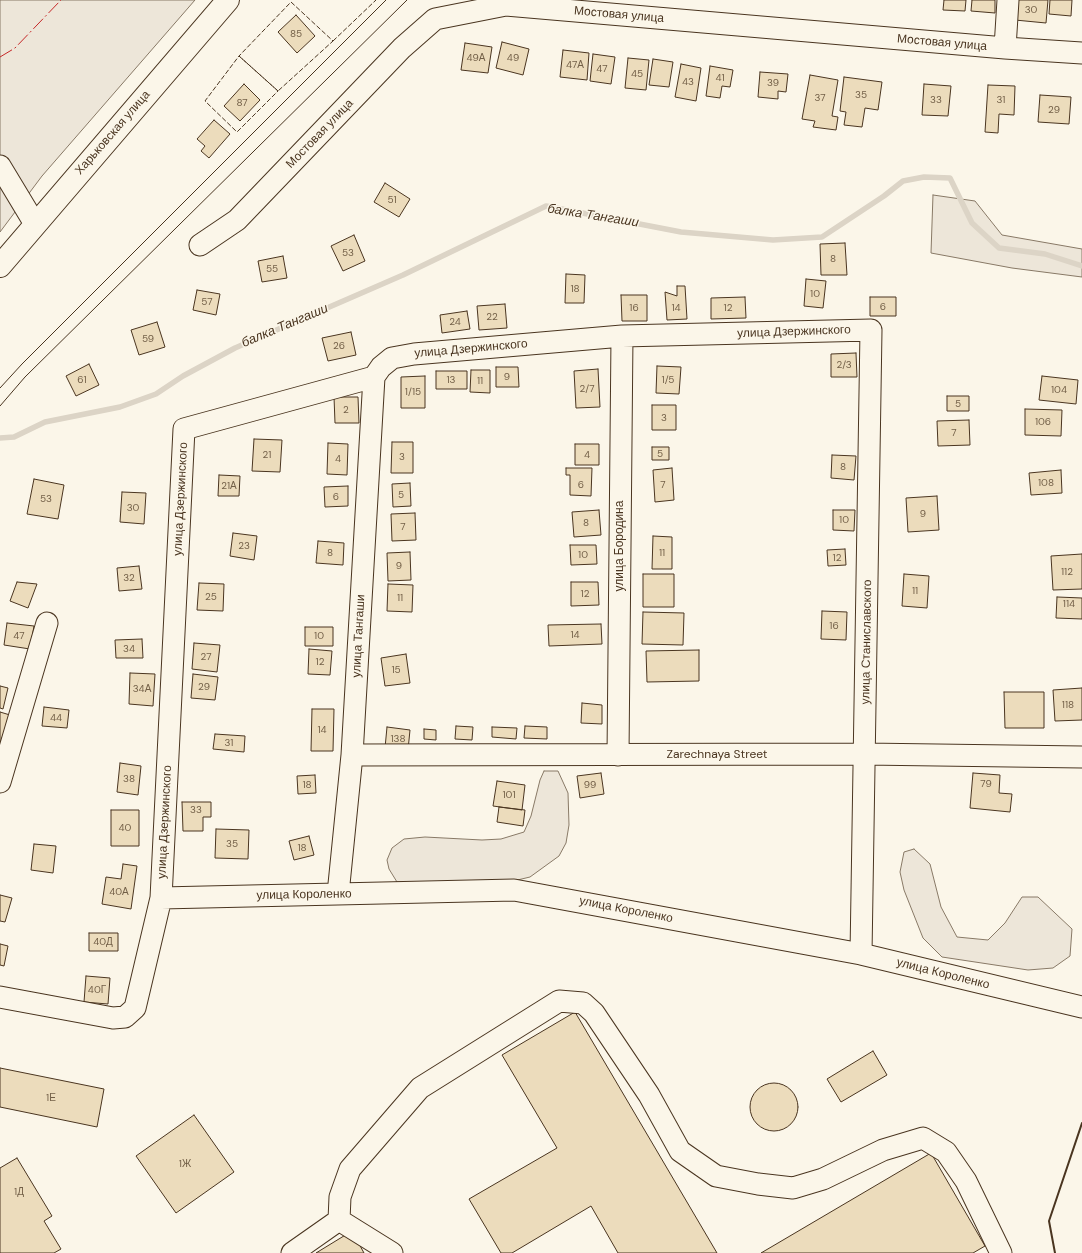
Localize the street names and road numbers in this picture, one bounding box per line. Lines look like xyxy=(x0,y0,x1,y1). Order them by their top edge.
street label: Мостовая улица xyxy=(573,4,665,26)
street label: Мостовая улица xyxy=(896,32,988,54)
street label: Харьковская улица xyxy=(73,88,153,178)
street label: Мостовая улица xyxy=(283,96,357,172)
street label: улица Дзержинского xyxy=(737,323,851,341)
street label: улица Дзержинского xyxy=(414,337,528,361)
street label: улица Дзержинского xyxy=(171,442,191,556)
street label: улица Бородина xyxy=(613,501,627,591)
street label: улица Станиславского xyxy=(859,579,875,705)
street label: улица Тангаши xyxy=(350,594,368,678)
street label: Zarechnaya Street xyxy=(666,748,768,762)
street label: улица Дзержинского xyxy=(155,765,175,879)
street label: улица Короленко xyxy=(256,887,352,903)
street label: улица Короленко xyxy=(578,894,674,926)
street label: улица Короленко xyxy=(895,955,991,993)

